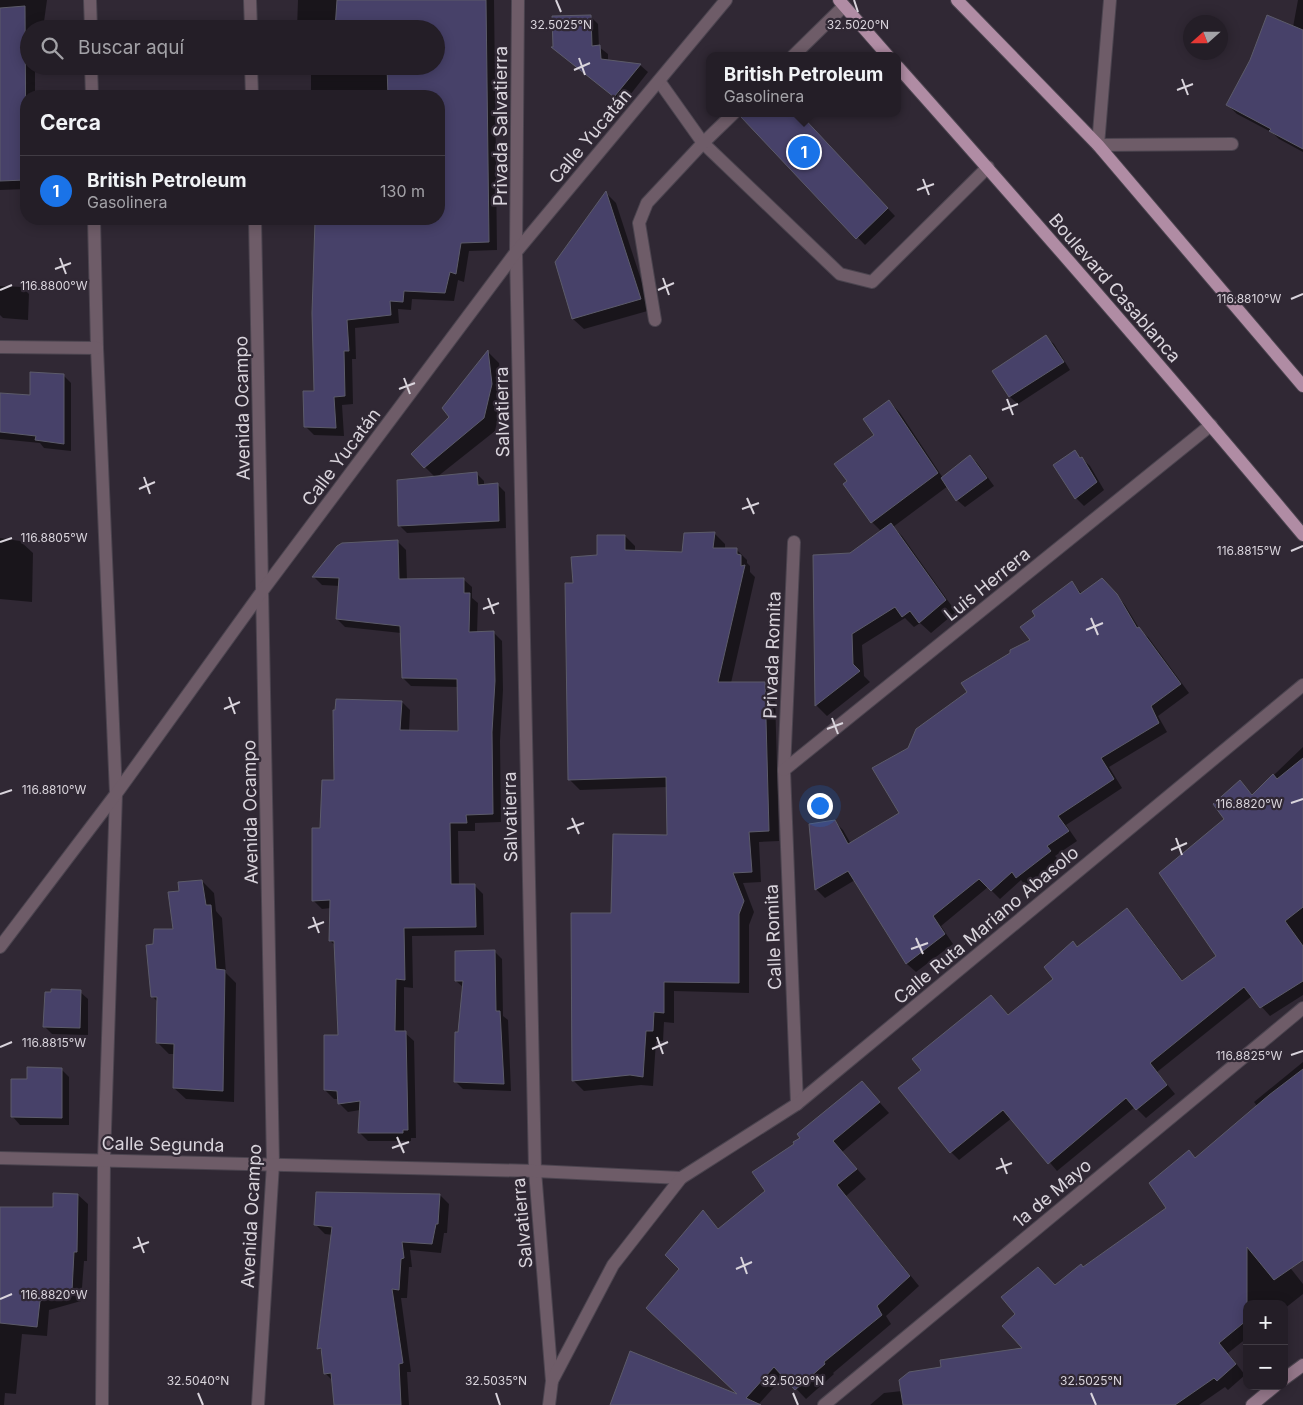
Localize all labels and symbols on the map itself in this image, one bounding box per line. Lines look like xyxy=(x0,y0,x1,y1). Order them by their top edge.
north arrow xyxy=(1183,15,1228,60)
text: 32.5025°N xyxy=(530,17,592,32)
text: 32.5020°N xyxy=(827,17,889,32)
street label: Privada Salvatierra xyxy=(490,46,511,206)
street label: Calle Yucatán xyxy=(544,84,636,188)
pin: 1 xyxy=(788,133,820,171)
street label: Boulevard Casablanca xyxy=(1045,209,1185,367)
text: 116.8800°W xyxy=(20,278,88,293)
text: 116.8810°W xyxy=(1217,291,1281,306)
street label: Avenida Ocampo xyxy=(230,336,254,480)
street label: Salvatierra xyxy=(491,366,513,458)
street label: Calle Yucatán xyxy=(297,404,385,510)
text: 116.8805°W xyxy=(21,530,88,545)
street label: Luis Herrera xyxy=(940,543,1034,625)
text: 116.8815°W xyxy=(1217,543,1281,558)
street label: Privada Romita xyxy=(759,591,785,719)
street label: Avenida Ocampo xyxy=(238,740,262,884)
street label: Salvatierra xyxy=(499,771,521,863)
text: 116.8810°W xyxy=(22,782,86,797)
your location xyxy=(807,793,833,819)
text: 116.8820°W xyxy=(1215,796,1283,811)
street label: Calle Ruta Mariano Abasolo xyxy=(889,842,1083,1008)
street label: Calle Romita xyxy=(761,884,785,990)
text: 116.8815°W xyxy=(22,1035,86,1050)
text: 116.8825°W xyxy=(1216,1048,1283,1063)
street label: Calle Segunda xyxy=(101,1132,225,1156)
street label: Avenida Ocampo xyxy=(237,1143,265,1289)
street label: 1a de Mayo xyxy=(1009,1154,1095,1232)
street label: Salvatierra xyxy=(508,1177,536,1269)
text: 116.8820°W xyxy=(20,1287,88,1302)
text: 32.5040°N xyxy=(167,1373,229,1388)
text: 32.5035°N xyxy=(465,1373,527,1388)
text: 32.5030°N xyxy=(762,1373,824,1388)
text: 32.5025°N xyxy=(1060,1373,1122,1388)

